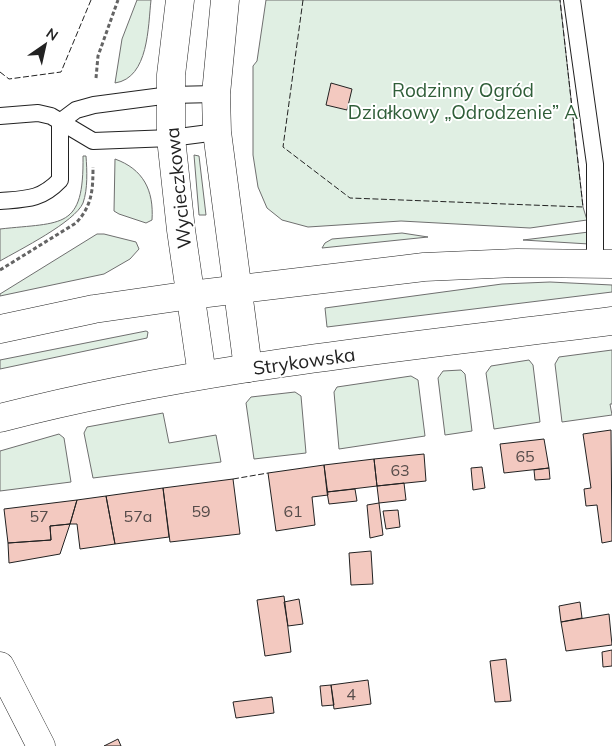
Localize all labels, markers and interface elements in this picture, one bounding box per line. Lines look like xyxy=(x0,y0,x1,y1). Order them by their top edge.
north arrow xyxy=(20,20,70,70)
text: N xyxy=(43,24,62,45)
park label: Rodzinny Ogród Działkowy „Odrodzenie” A xyxy=(348,78,578,124)
street label: Wycieczkowa xyxy=(160,126,196,250)
street label: Strykowska xyxy=(251,342,357,380)
house number: 65 xyxy=(515,446,535,466)
house number: 63 xyxy=(390,460,410,480)
house number: 59 xyxy=(191,501,211,521)
house number: 61 xyxy=(283,501,303,521)
house number: 57 xyxy=(29,506,49,526)
house number: 57a xyxy=(124,506,152,526)
house number: 4 xyxy=(346,684,356,704)

